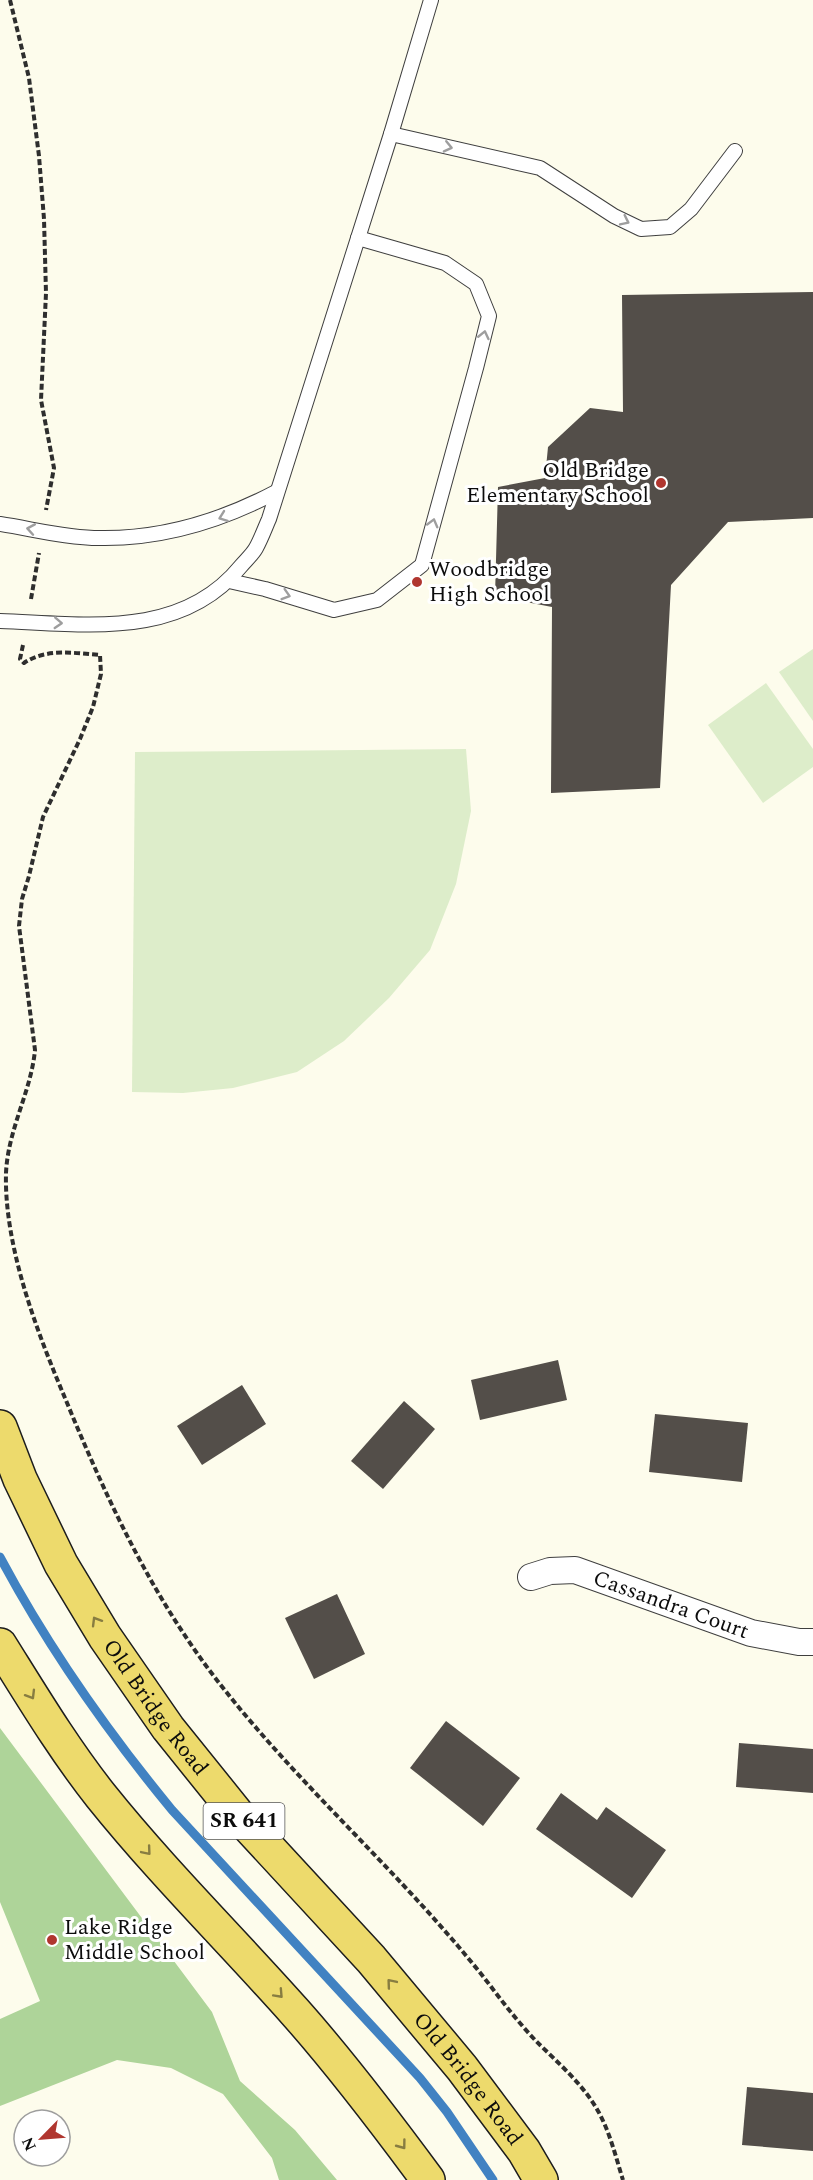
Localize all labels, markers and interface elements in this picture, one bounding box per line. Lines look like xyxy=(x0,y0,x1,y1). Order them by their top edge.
one-way arrow xyxy=(443,140,453,153)
one-way arrow xyxy=(619,214,630,226)
one-way arrow xyxy=(477,330,490,340)
place label: Old Bridge Elementary School xyxy=(466,454,649,512)
marker: Old Bridge Elementary School xyxy=(654,476,668,490)
one-way arrow xyxy=(218,509,229,522)
one-way arrow xyxy=(426,518,438,529)
one-way arrow xyxy=(27,523,37,536)
place label: Woodbridge High School xyxy=(429,553,550,611)
marker: Woodbridge High School xyxy=(410,575,424,589)
one-way arrow xyxy=(280,588,291,600)
one-way arrow xyxy=(54,617,63,630)
street label: Cassandra Court xyxy=(589,1561,754,1648)
one-way arrow xyxy=(92,1617,103,1628)
street label: Old Bridge Road xyxy=(95,1632,217,1783)
one-way arrow xyxy=(23,1688,34,1699)
road number: SR 641 xyxy=(204,1803,284,1839)
one-way arrow xyxy=(140,1844,151,1855)
place label: Lake Ridge Middle School xyxy=(64,1911,205,1969)
marker: Lake Ridge Middle School xyxy=(45,1933,59,1947)
one-way arrow xyxy=(388,1979,399,1990)
one-way arrow xyxy=(272,1988,283,1998)
street label: Old Bridge Road xyxy=(405,2005,531,2153)
north arrow xyxy=(12,2108,72,2168)
text: N xyxy=(16,2133,43,2155)
one-way arrow xyxy=(395,2139,406,2150)

